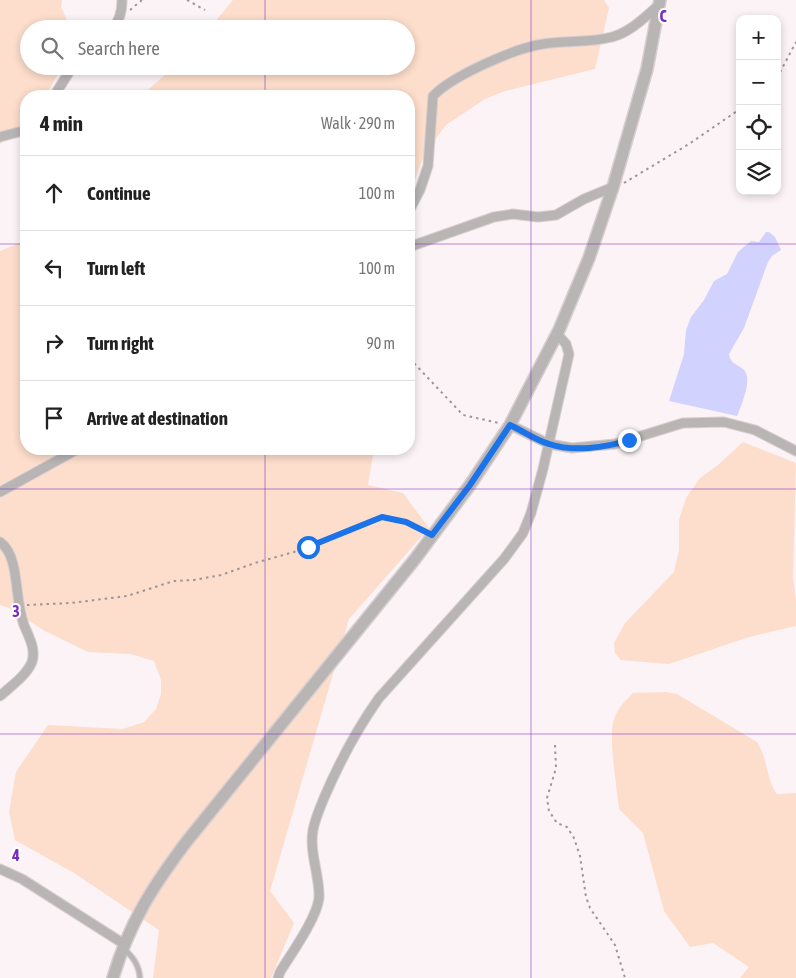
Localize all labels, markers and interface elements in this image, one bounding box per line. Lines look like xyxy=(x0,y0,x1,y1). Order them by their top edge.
text: C xyxy=(659,7,667,25)
map controls xyxy=(736,15,781,195)
button: + xyxy=(736,15,781,60)
search box xyxy=(20,20,415,75)
icon: search xyxy=(38,34,66,62)
text: Search here xyxy=(78,37,160,59)
button: − xyxy=(736,60,781,105)
button: locate xyxy=(736,105,781,150)
text: 4 min xyxy=(40,111,83,135)
text: Walk · 290 m xyxy=(321,114,395,132)
button: layers xyxy=(736,150,781,195)
icon: ahead xyxy=(40,179,68,207)
text: Continue xyxy=(87,182,151,204)
text: 100 m xyxy=(359,184,395,202)
icon: left xyxy=(40,254,68,282)
text: Turn left xyxy=(87,257,145,279)
text: 100 m xyxy=(359,259,395,277)
icon: right xyxy=(40,329,68,357)
text: Turn right xyxy=(87,332,154,354)
text: 90 m xyxy=(366,334,395,352)
icon: arrive xyxy=(40,404,68,432)
text: Arrive at destination xyxy=(87,407,228,429)
route end xyxy=(618,429,641,452)
route start xyxy=(297,536,320,559)
text: 3 xyxy=(12,602,20,620)
text: 4 xyxy=(11,846,20,864)

